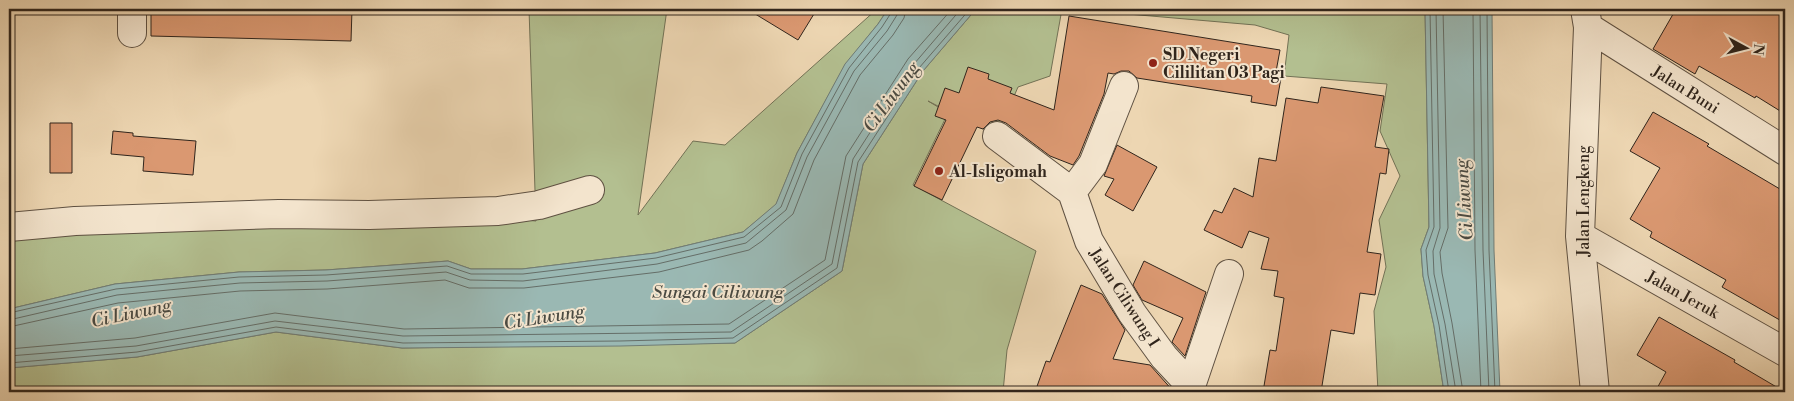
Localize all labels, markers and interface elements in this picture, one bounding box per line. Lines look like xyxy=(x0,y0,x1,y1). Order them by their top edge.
north arrow xyxy=(1722,22,1772,72)
text: N xyxy=(1748,43,1768,56)
place label: SD Negeri Cililitan 03 Pagi xyxy=(1163,45,1285,83)
water label: Ci Liwung xyxy=(858,57,925,137)
marker: SD Negeri Cililitan 03 Pagi xyxy=(1147,57,1159,69)
street label: Jalan Buni xyxy=(1647,61,1723,118)
street label: Jalan Lengkeng xyxy=(1574,145,1594,258)
water label: Ci Liwung xyxy=(1450,158,1479,241)
place label: Al-Isligomah xyxy=(948,162,1047,182)
marker: Al-Isligomah xyxy=(933,165,945,177)
street label: Jalan Ciliwung I xyxy=(1084,243,1164,351)
street label: Jalan Jeruk xyxy=(1642,266,1724,324)
water label: Sungai Ciliwung xyxy=(652,281,785,304)
water label: Ci Liwung xyxy=(89,294,174,333)
water label: Ci Liwung xyxy=(502,300,587,335)

